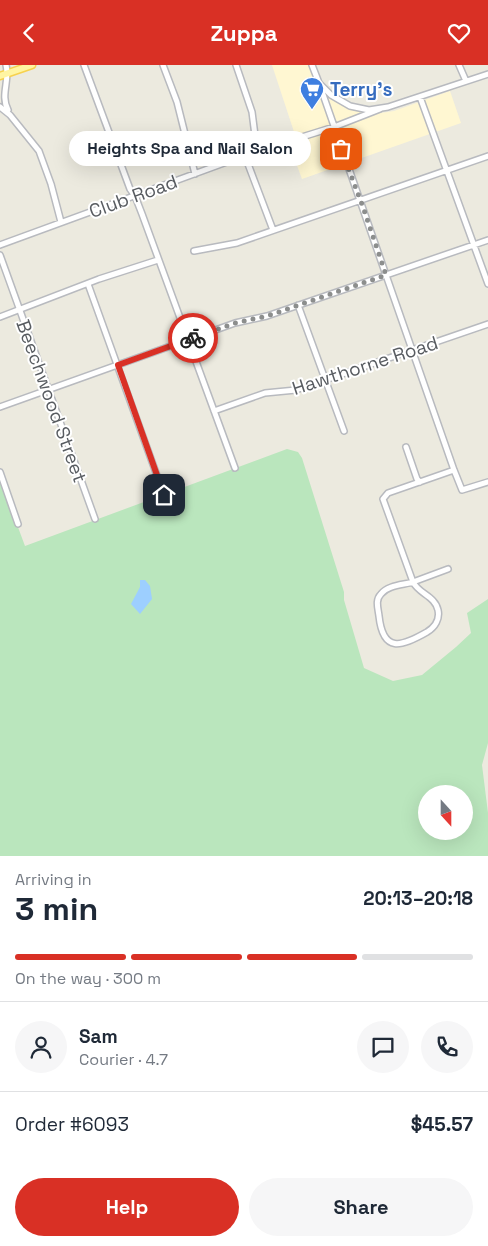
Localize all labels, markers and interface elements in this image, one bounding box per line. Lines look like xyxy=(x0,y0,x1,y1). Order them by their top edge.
icon: back xyxy=(15,19,43,47)
text: Zuppa xyxy=(211,19,277,47)
icon: heart xyxy=(445,19,473,47)
supermarket icon: Terry's xyxy=(299,76,325,110)
place label: Terry's xyxy=(330,77,392,102)
pin xyxy=(320,128,362,170)
callout: Heights Spa and Nail Salon xyxy=(69,131,311,167)
icon: bag xyxy=(327,135,355,163)
text: Heights Spa and Nail Salon xyxy=(87,138,293,159)
street label: Club Road xyxy=(86,169,181,224)
courier xyxy=(168,313,218,363)
street label: Beechwood Street xyxy=(10,316,93,486)
icon: bike xyxy=(179,324,207,352)
street label: Hawthorne Road xyxy=(289,330,441,401)
pin xyxy=(143,474,185,516)
icon: home xyxy=(150,481,178,509)
north arrow xyxy=(418,785,472,840)
map controls xyxy=(418,785,473,840)
text: Arriving in xyxy=(15,869,92,890)
text: 20:13–20:18 xyxy=(363,886,473,911)
text: 3 min xyxy=(15,889,98,929)
text: On the way · 300 m xyxy=(15,968,161,989)
button: person xyxy=(15,1021,67,1073)
button: chat xyxy=(357,1021,409,1073)
button: phone xyxy=(421,1021,473,1073)
text: Sam xyxy=(79,1024,118,1049)
text: Courier · 4.7 xyxy=(79,1049,168,1070)
text: Order #6093 xyxy=(15,1112,129,1137)
text: $45.57 xyxy=(411,1112,473,1137)
button: Help xyxy=(15,1178,239,1236)
button: Share xyxy=(249,1178,473,1236)

